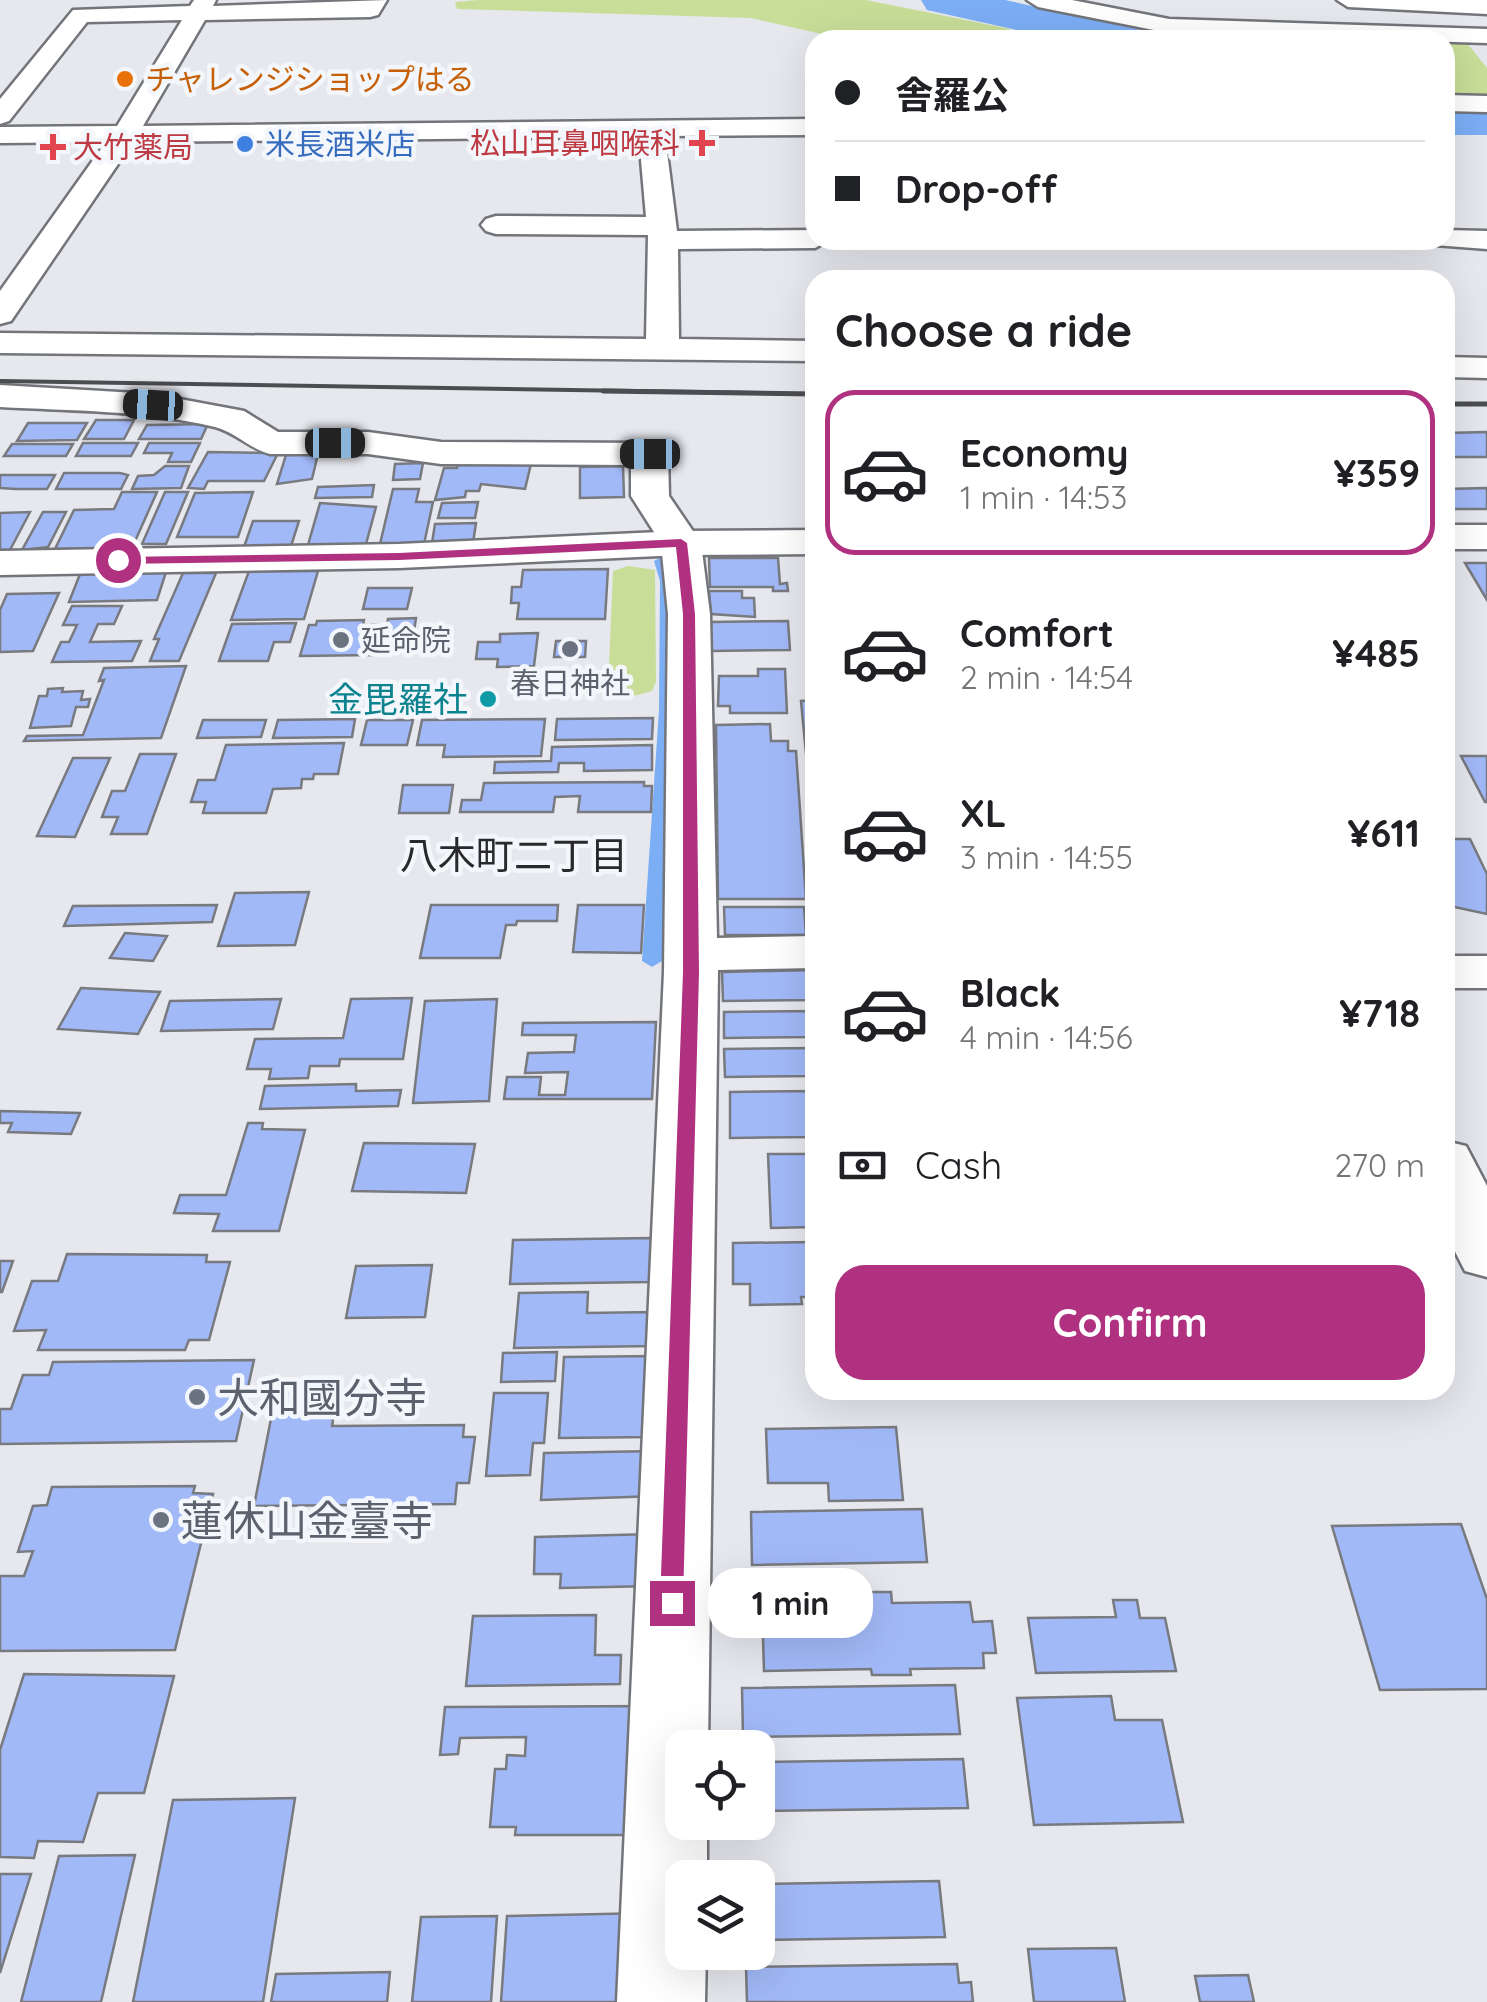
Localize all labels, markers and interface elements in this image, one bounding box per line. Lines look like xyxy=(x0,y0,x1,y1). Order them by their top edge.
place label: チャレンジショップはる xyxy=(145,60,475,98)
marker: チャレンジショップはる xyxy=(114,68,136,90)
text: 舎羅公 xyxy=(895,71,1009,119)
place label: 松山耳鼻咽喉科 xyxy=(470,124,680,162)
place label: 米長酒米店 xyxy=(265,125,415,163)
place label: 大竹薬局 xyxy=(73,128,193,166)
marker: 松山耳鼻咽喉科 xyxy=(689,130,715,156)
marker: 米長酒米店 xyxy=(234,133,256,155)
marker: 大竹薬局 xyxy=(42,136,64,158)
text: Drop-off xyxy=(895,165,1057,213)
text: Choose a ride xyxy=(835,302,1132,358)
car xyxy=(122,388,184,422)
car xyxy=(305,428,365,458)
icon: car xyxy=(840,428,930,518)
text: Economy xyxy=(960,429,1129,477)
car xyxy=(620,439,680,469)
text: ¥359 xyxy=(1333,449,1420,497)
text: 1 min · 14:53 xyxy=(960,477,1127,517)
route start xyxy=(96,538,141,583)
icon: car xyxy=(840,608,930,698)
text: Comfort xyxy=(960,609,1114,657)
place label: 延命院 xyxy=(361,621,451,659)
marker: 延命院 xyxy=(330,629,352,651)
text: ¥485 xyxy=(1332,629,1420,677)
marker: 春日神社 xyxy=(559,638,581,660)
text: 2 min · 14:54 xyxy=(960,657,1133,697)
place label: 春日神社 xyxy=(510,664,630,702)
place label: 金毘羅社 xyxy=(328,677,468,721)
marker: 金毘羅社 xyxy=(477,688,499,710)
icon: car xyxy=(840,788,930,878)
text: XL xyxy=(960,789,1006,837)
text: ¥611 xyxy=(1348,809,1420,857)
district label: 八木町二丁目 xyxy=(400,831,628,879)
text: 3 min · 14:55 xyxy=(960,837,1133,877)
icon: car xyxy=(840,968,930,1058)
text: Black xyxy=(960,969,1060,1017)
text: ¥718 xyxy=(1339,989,1420,1037)
text: 4 min · 14:56 xyxy=(960,1017,1133,1057)
icon: cash xyxy=(835,1138,890,1193)
text: Cash xyxy=(915,1141,1002,1189)
text: 270 m xyxy=(1334,1145,1425,1185)
button: Confirm xyxy=(835,1265,1425,1380)
place label: 大和國分寺 xyxy=(217,1371,427,1424)
marker: 大和國分寺 xyxy=(186,1386,208,1408)
place label: 蓮休山金臺寺 xyxy=(181,1494,433,1547)
marker: 蓮休山金臺寺 xyxy=(150,1509,172,1531)
callout: 1 min xyxy=(707,1568,872,1638)
route end xyxy=(650,1581,695,1626)
text: 1 min xyxy=(752,1583,829,1623)
map controls xyxy=(665,1730,775,1970)
button: locate xyxy=(665,1730,775,1840)
button: layers xyxy=(665,1860,775,1970)

